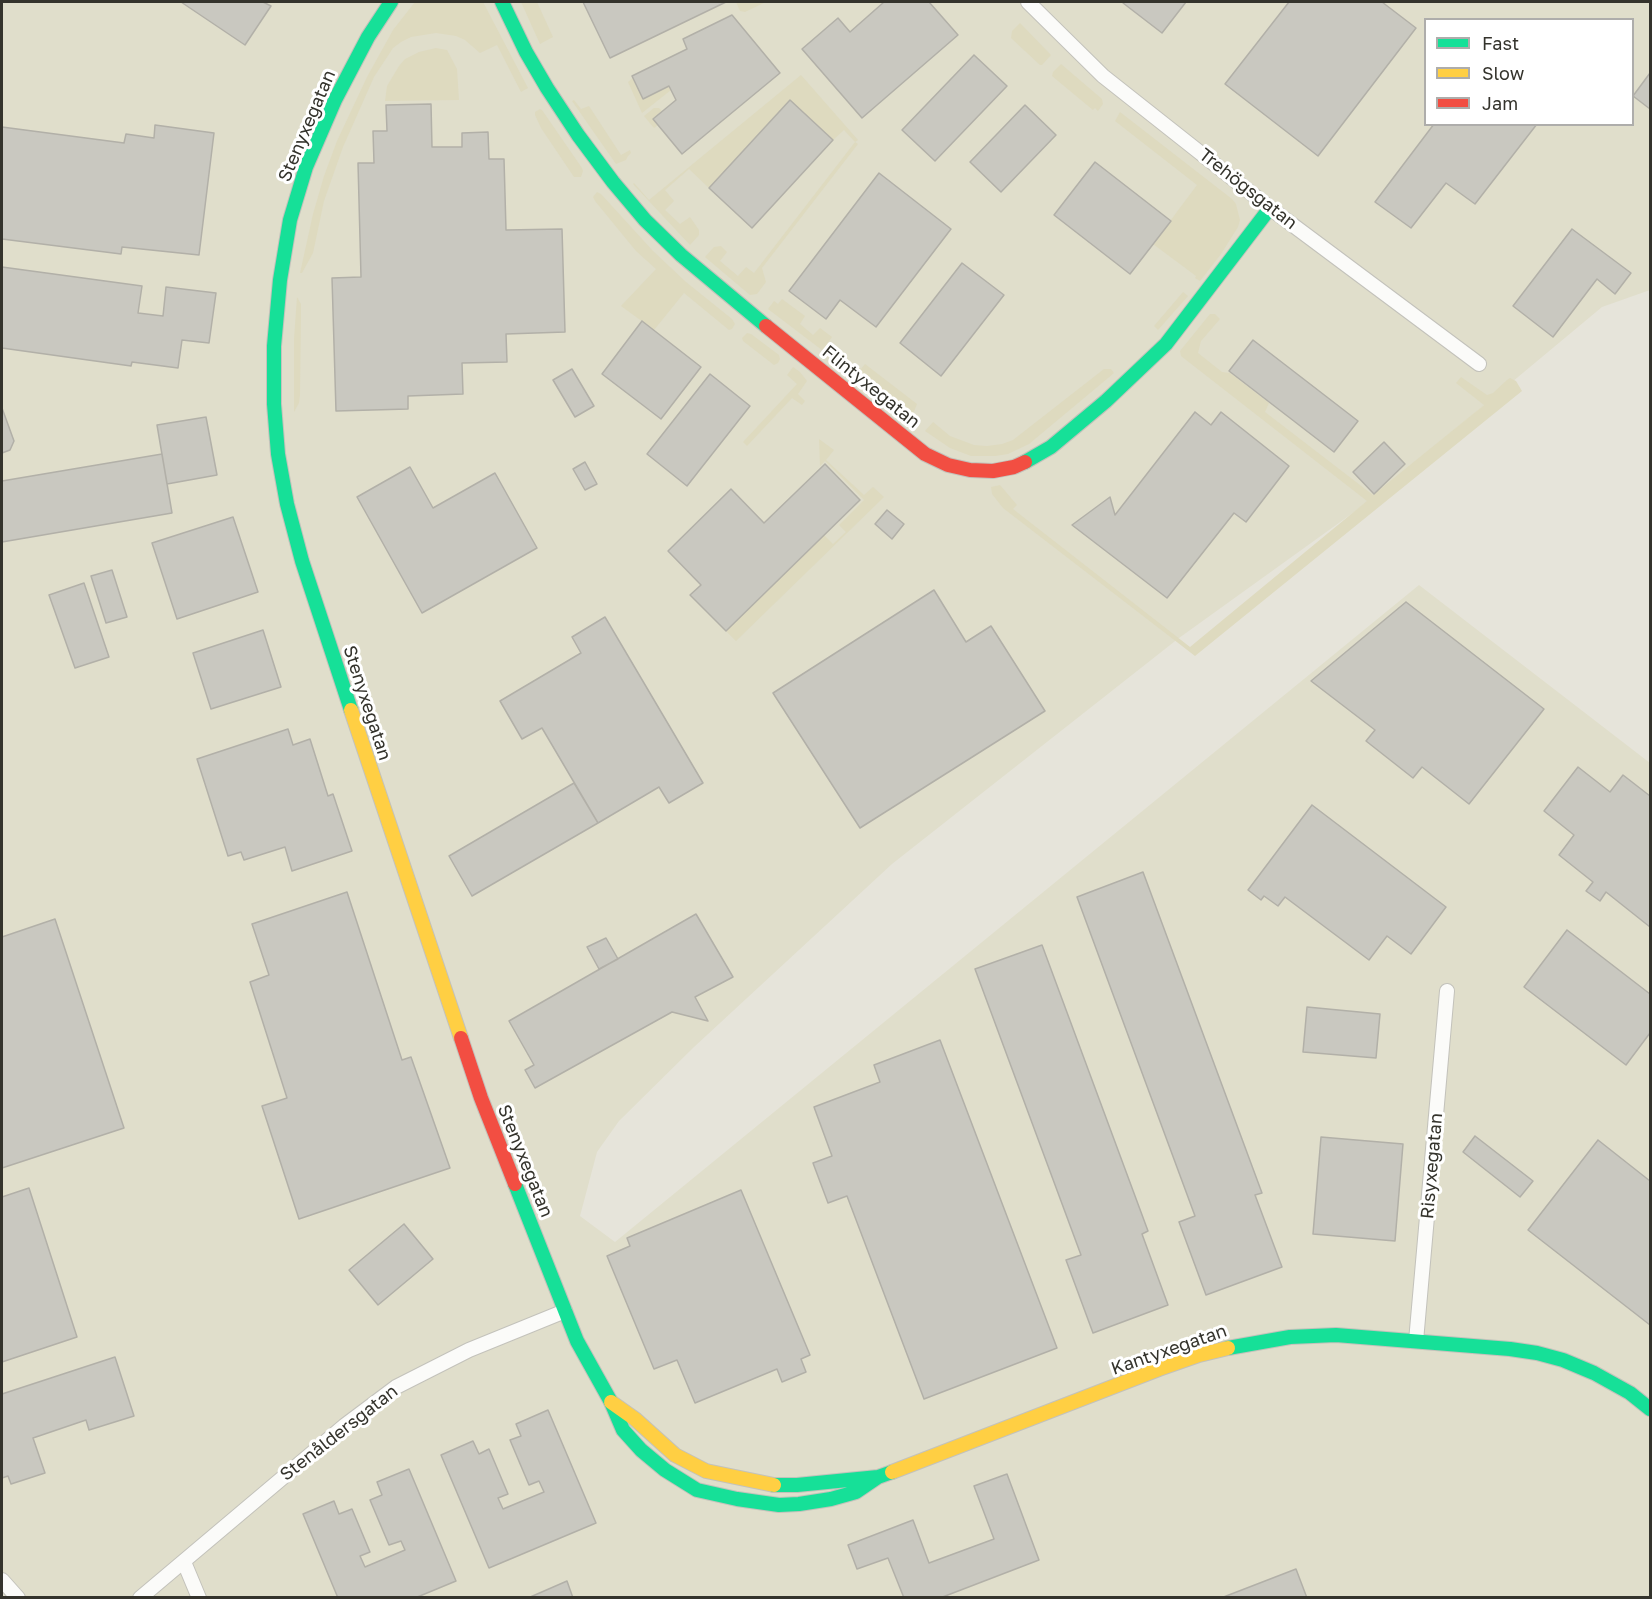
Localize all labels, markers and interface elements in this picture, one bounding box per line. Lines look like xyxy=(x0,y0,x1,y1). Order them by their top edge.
legend xyxy=(1424,18,1634,126)
text: Fast xyxy=(1482,32,1519,54)
text: Slow xyxy=(1482,62,1524,84)
street label: Stenyxegatan xyxy=(274,67,340,185)
text: Jam xyxy=(1482,92,1518,114)
street label: Trehögsgatan xyxy=(1195,144,1301,234)
street label: Flintyxegatan xyxy=(818,341,924,433)
street label: Stenyxegatan xyxy=(338,643,396,763)
street label: Stenyxegatan xyxy=(493,1102,557,1220)
street label: Risyxegatan xyxy=(1417,1112,1447,1220)
street label: Kantyxegatan xyxy=(1108,1320,1230,1380)
street label: Stenåldersgatan xyxy=(276,1380,402,1486)

